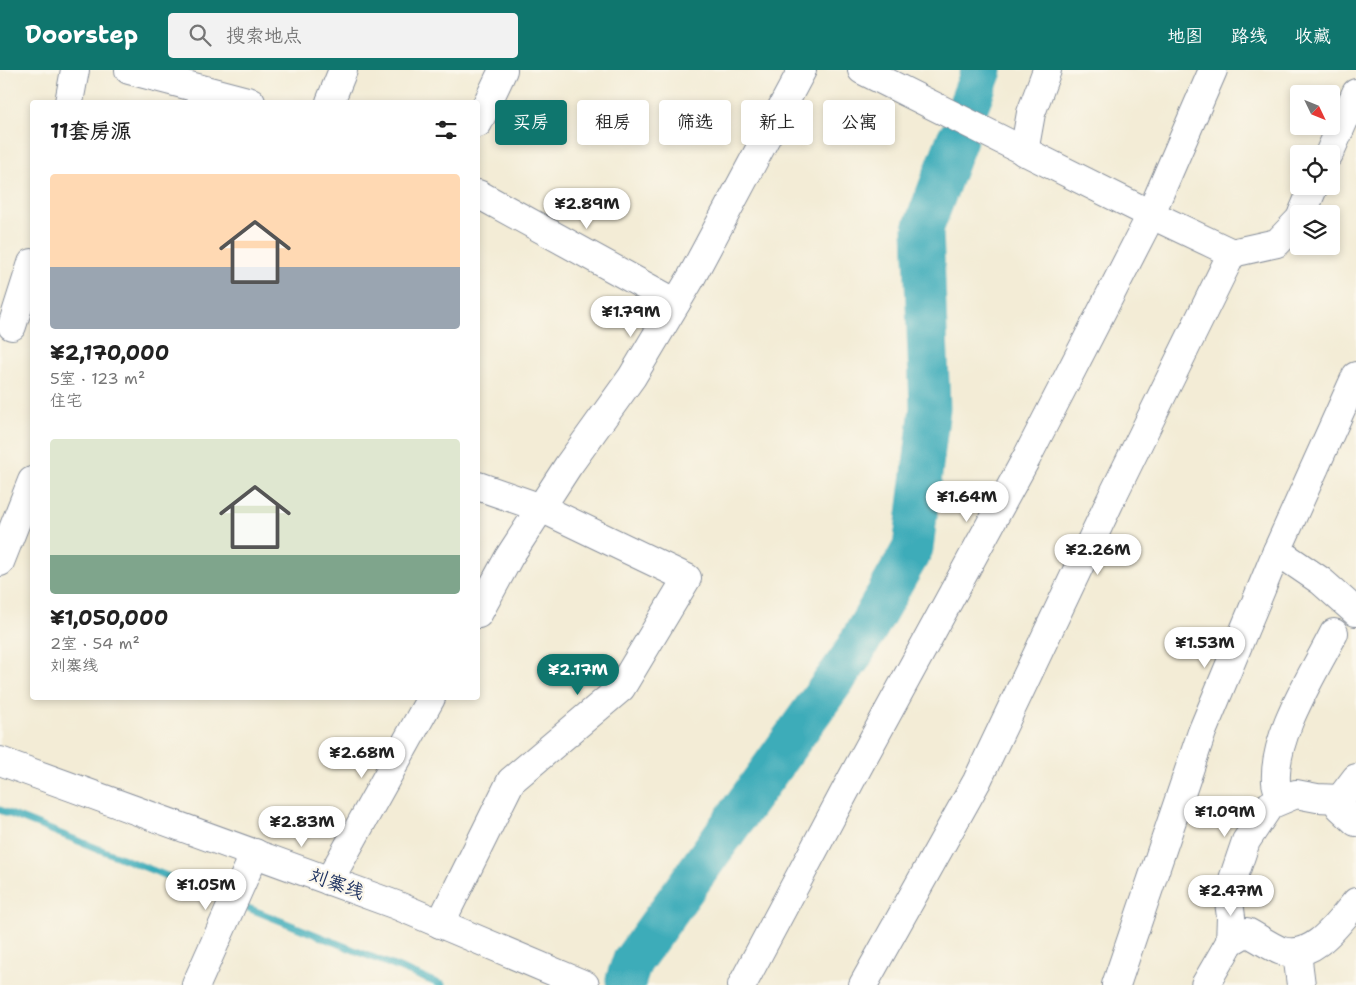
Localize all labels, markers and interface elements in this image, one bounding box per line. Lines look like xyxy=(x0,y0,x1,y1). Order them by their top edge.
search box xyxy=(168,13,518,58)
text: Doorstep xyxy=(25,19,138,51)
icon: search xyxy=(186,21,214,49)
text: 搜索地点 xyxy=(226,23,302,48)
text: 地图 xyxy=(1167,24,1203,48)
text: 路线 xyxy=(1231,24,1267,48)
text: 收藏 xyxy=(1295,24,1331,48)
north arrow xyxy=(1290,85,1340,135)
map controls xyxy=(1290,85,1340,255)
chip: 买房 xyxy=(495,100,567,145)
chip: 租房 xyxy=(577,100,649,145)
chip: 筛选 xyxy=(659,100,731,145)
chip: 新上 xyxy=(741,100,813,145)
chip: 公寓 xyxy=(823,100,895,145)
icon: filters xyxy=(432,116,460,144)
text: 11套房源 xyxy=(50,117,132,145)
button: locate xyxy=(1290,145,1340,195)
pin: ¥2.89M xyxy=(546,188,628,230)
text: ¥2.89M xyxy=(554,193,620,214)
button: layers xyxy=(1290,205,1340,255)
icon: home xyxy=(210,207,300,297)
pin: ¥1.79M xyxy=(590,296,672,338)
text: ¥1.79M xyxy=(602,301,660,322)
text: ¥2,170,000 xyxy=(50,339,169,367)
text: 5室 · 123 m² xyxy=(50,368,145,389)
text: 住宅 xyxy=(50,390,82,411)
icon: home xyxy=(210,472,300,562)
pin: ¥1.64M xyxy=(926,480,1008,523)
text: ¥1.64M xyxy=(937,486,997,507)
pin: ¥2.26M xyxy=(1057,534,1139,576)
text: ¥2.26M xyxy=(1065,539,1131,560)
text: ¥1,050,000 xyxy=(50,604,168,632)
pin: ¥1.53M xyxy=(1164,626,1246,669)
text: ¥1.53M xyxy=(1175,632,1235,653)
text: 2室 · 54 m² xyxy=(50,633,140,654)
pin: ¥2.17M xyxy=(537,654,619,696)
text: 刘寨线 xyxy=(50,655,98,676)
text: ¥2.17M xyxy=(548,659,608,680)
pin: ¥2.68M xyxy=(321,736,403,779)
text: ¥2.68M xyxy=(329,742,395,763)
pin: ¥1.09M xyxy=(1184,796,1266,838)
text: ¥1.09M xyxy=(1195,801,1255,822)
pin: ¥2.83M xyxy=(261,806,343,848)
text: ¥2.83M xyxy=(269,811,335,832)
street label: 刘寨线 xyxy=(306,862,368,905)
pin: ¥1.05M xyxy=(165,868,247,911)
text: ¥1.05M xyxy=(176,874,236,895)
pin: ¥2.47M xyxy=(1190,874,1272,917)
text: ¥2.47M xyxy=(1199,880,1263,901)

